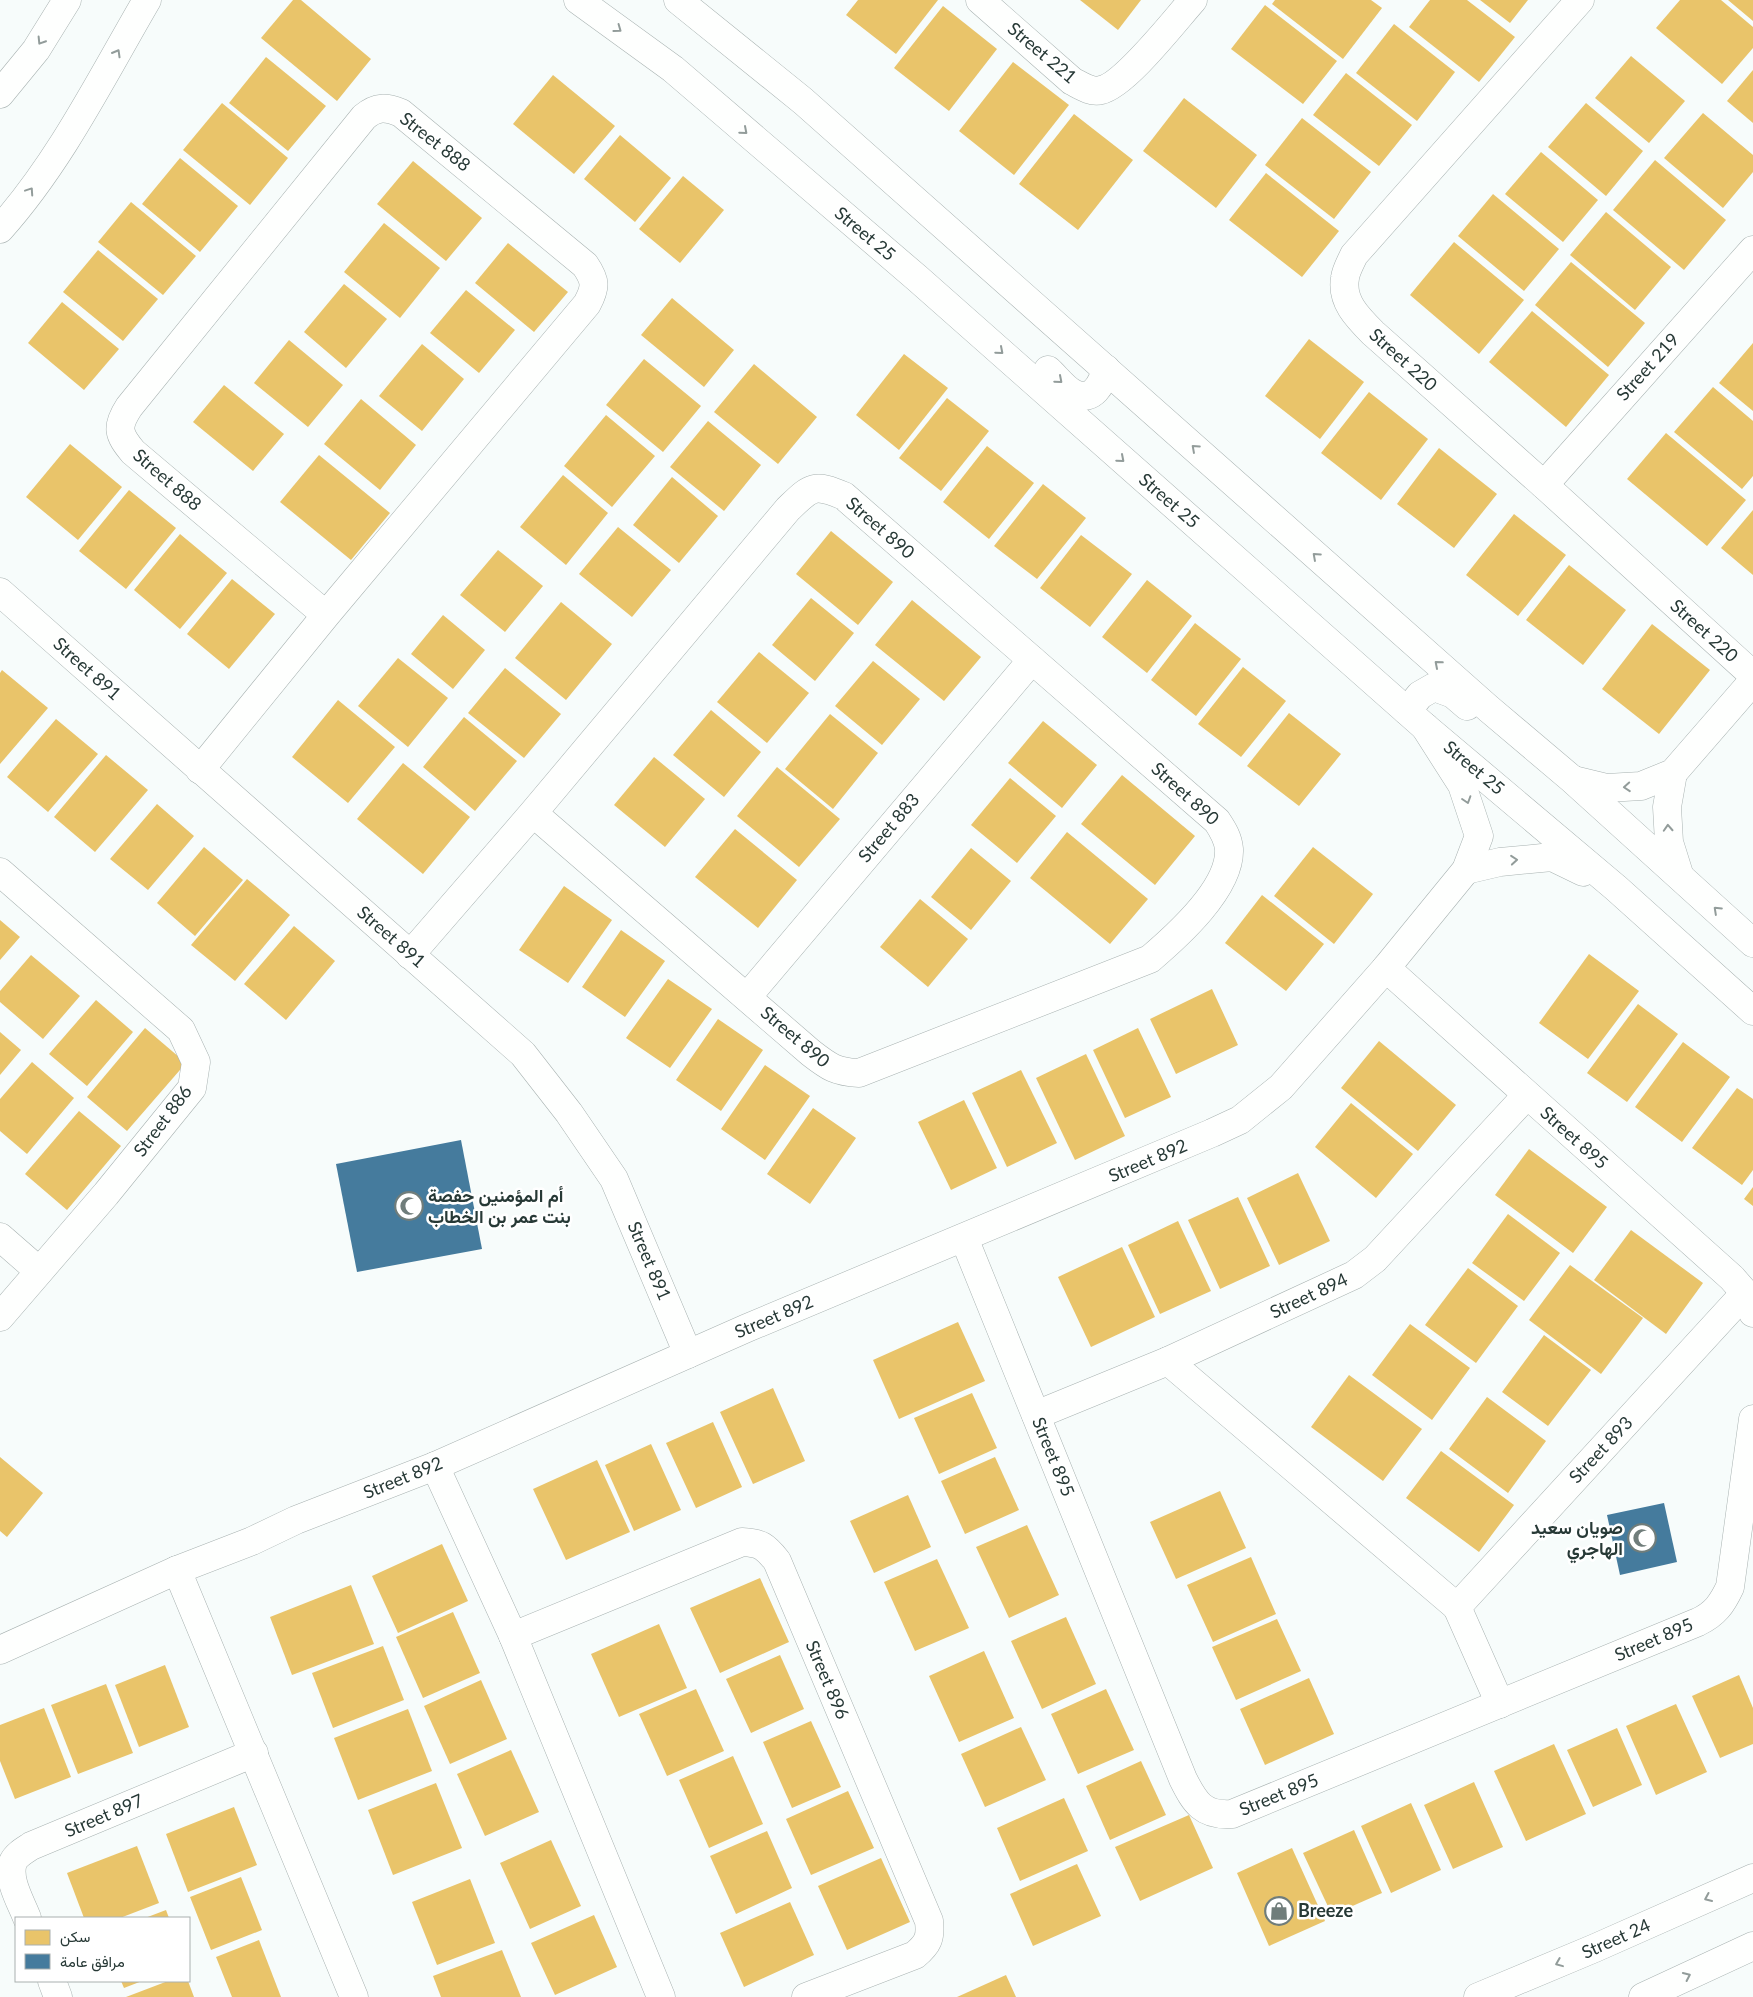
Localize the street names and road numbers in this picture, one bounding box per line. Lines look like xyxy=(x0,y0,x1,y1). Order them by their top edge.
street label: Street 221 xyxy=(1004,17,1082,87)
street label: Street 888 xyxy=(396,107,475,176)
street label: Street 25 xyxy=(831,201,901,265)
street label: Street 220 xyxy=(1365,323,1442,395)
street label: Street 219 xyxy=(1611,328,1683,405)
street label: Street 888 xyxy=(129,444,206,515)
street label: Street 25 xyxy=(1135,468,1204,532)
street label: Street 890 xyxy=(842,492,919,563)
street label: Street 220 xyxy=(1666,594,1743,666)
street label: Street 891 xyxy=(49,632,126,704)
street label: Street 25 xyxy=(1440,735,1510,799)
street label: Street 890 xyxy=(1147,757,1224,829)
street label: Street 883 xyxy=(853,788,923,866)
street label: Street 891 xyxy=(353,901,430,972)
street label: Street 890 xyxy=(757,1001,835,1071)
street label: Street 886 xyxy=(128,1081,196,1160)
street label: Street 895 xyxy=(1536,1101,1613,1173)
street label: Street 892 xyxy=(1105,1134,1190,1186)
street label: Street 891 xyxy=(624,1218,676,1303)
street label: Street 894 xyxy=(1266,1268,1351,1323)
street label: Street 892 xyxy=(731,1290,816,1342)
street label: Street 893 xyxy=(1564,1411,1637,1487)
street label: Street 895 xyxy=(1028,1414,1080,1499)
street label: Street 892 xyxy=(360,1451,445,1503)
street label: Street 895 xyxy=(1611,1613,1696,1665)
street label: Street 896 xyxy=(802,1637,854,1722)
street label: Street 895 xyxy=(1236,1768,1321,1820)
street label: Street 897 xyxy=(61,1789,146,1841)
street label: Street 24 xyxy=(1578,1913,1653,1963)

